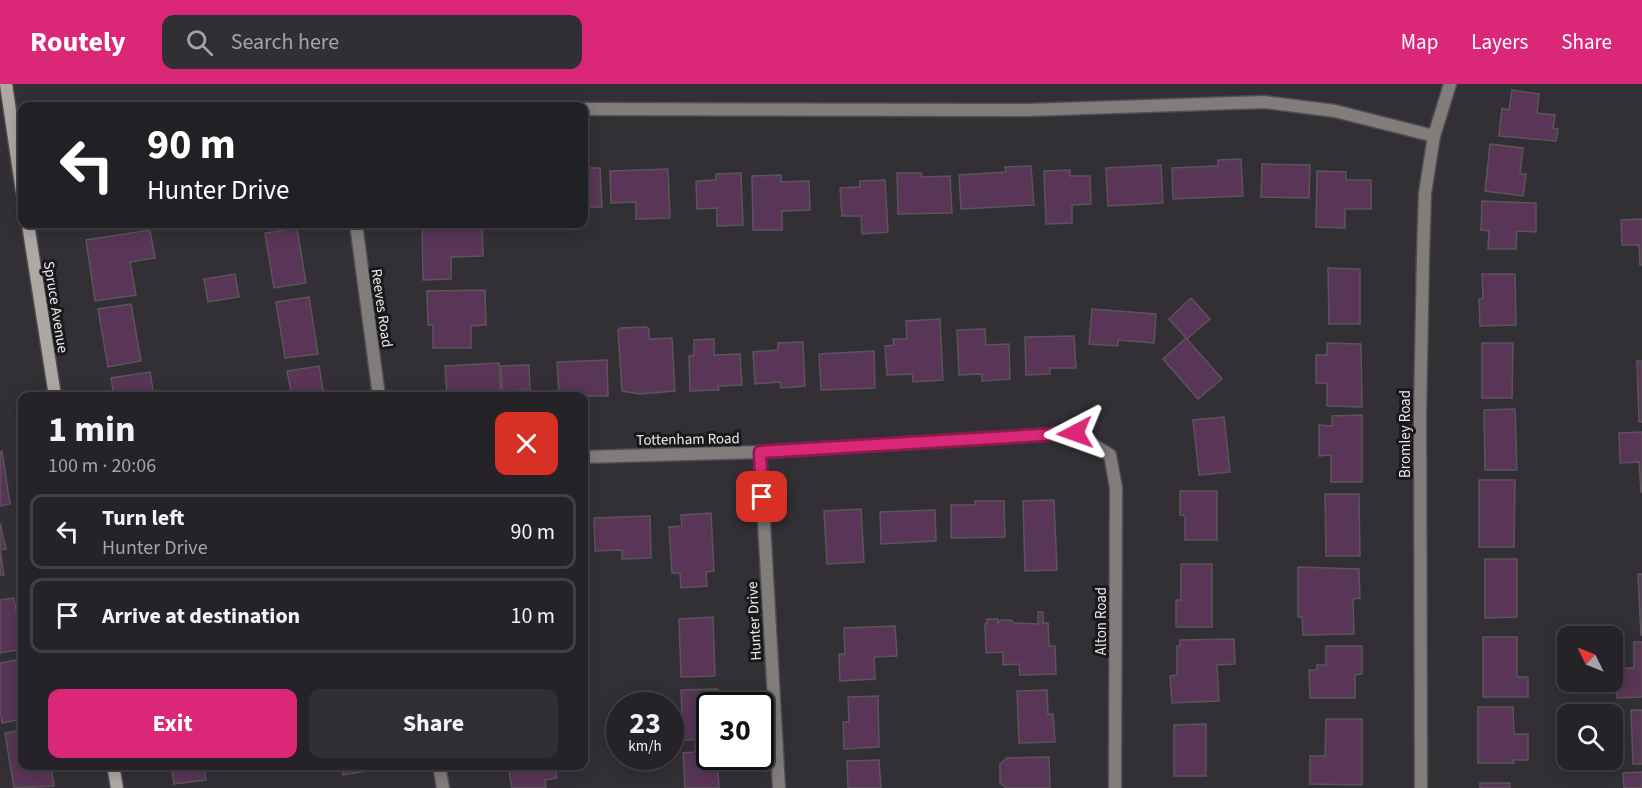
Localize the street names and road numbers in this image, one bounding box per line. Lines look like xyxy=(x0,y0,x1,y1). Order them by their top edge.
street label: Spruce Avenue xyxy=(38,260,73,355)
street label: Reeves Road xyxy=(366,267,397,349)
street label: Bromley Road xyxy=(1395,390,1416,478)
street label: Tottenham Road xyxy=(636,428,740,451)
street label: Hunter Drive xyxy=(742,581,767,661)
street label: Alton Road xyxy=(1091,587,1112,655)

